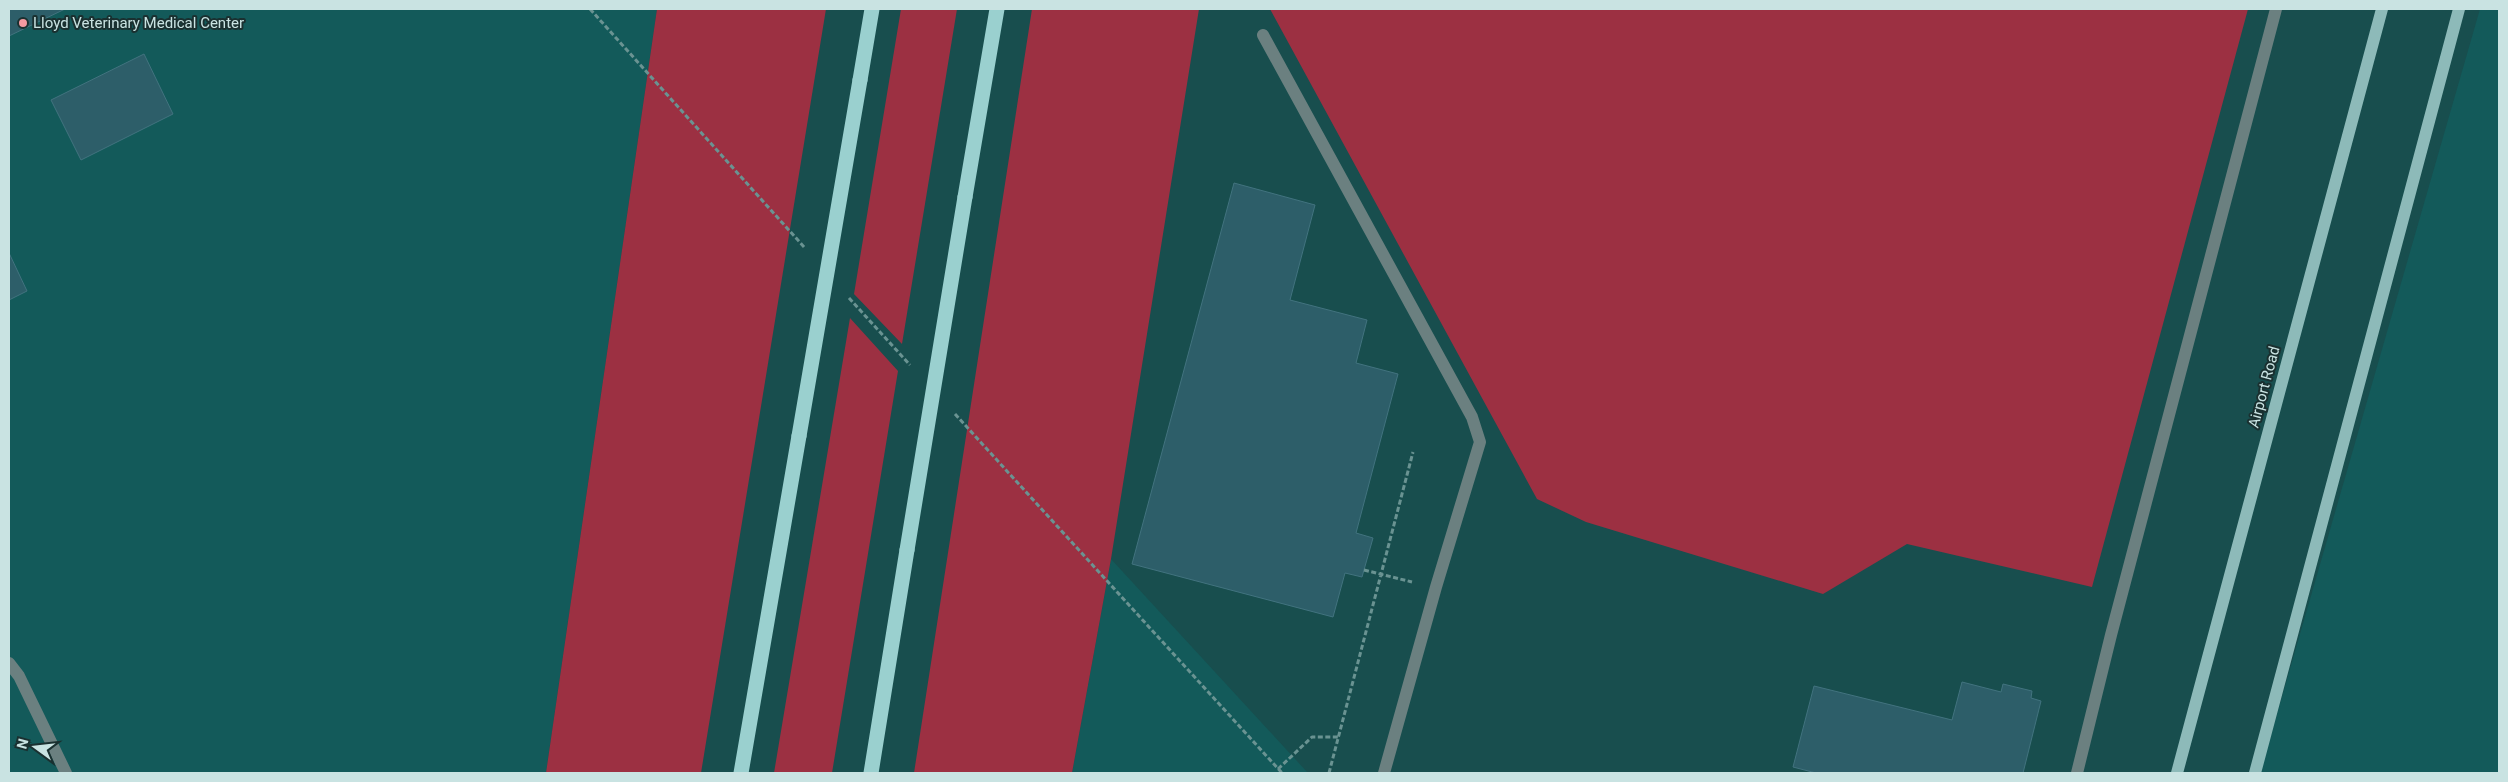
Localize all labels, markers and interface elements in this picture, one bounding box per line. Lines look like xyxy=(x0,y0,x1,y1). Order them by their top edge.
place label: Lloyd Veterinary Medical Center xyxy=(33,14,244,32)
marker: Lloyd Veterinary Medical Center xyxy=(17,17,29,29)
street label: Airport Road xyxy=(2244,344,2284,430)
north arrow xyxy=(10,722,60,772)
text: N xyxy=(13,737,31,750)

